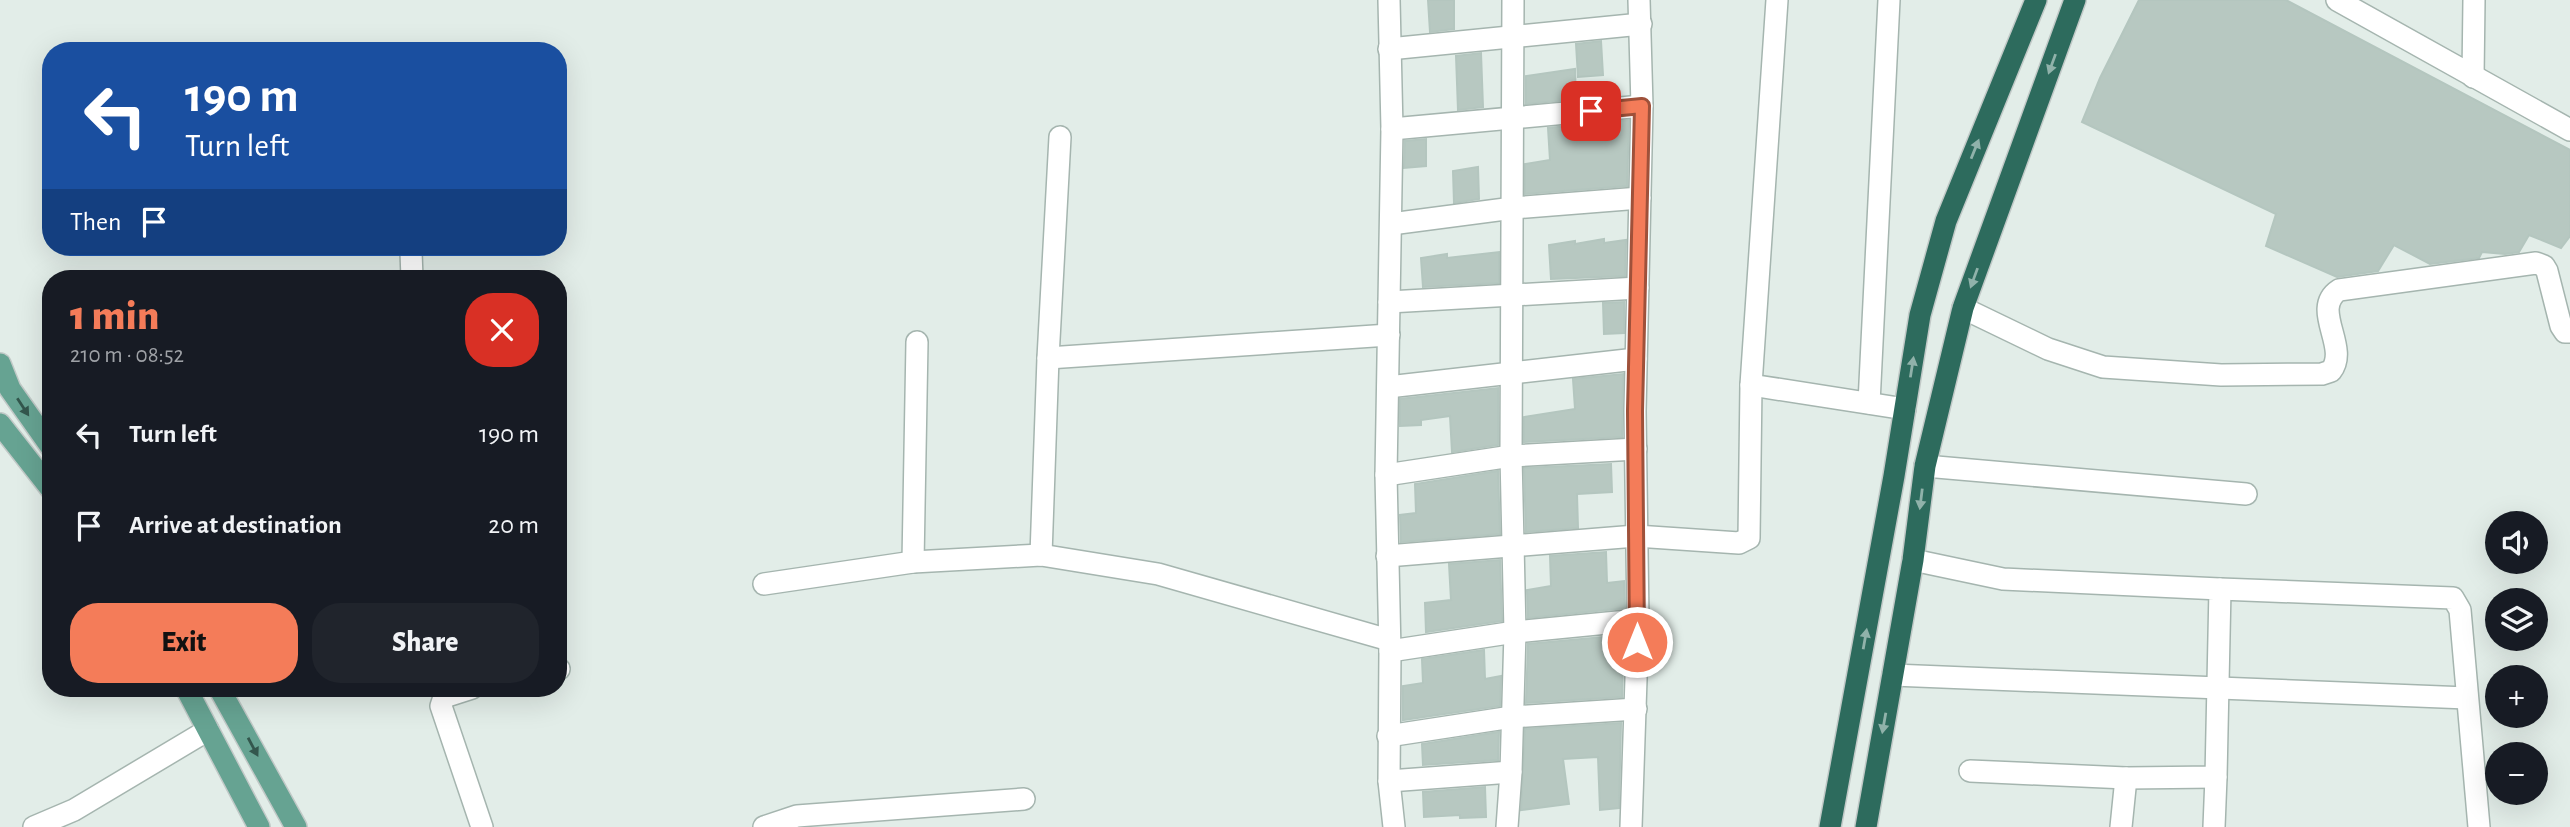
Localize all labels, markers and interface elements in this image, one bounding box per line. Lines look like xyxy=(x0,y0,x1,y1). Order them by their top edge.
one-way arrow xyxy=(2046,54,2057,75)
icon: left xyxy=(70,70,161,161)
text: 190 m xyxy=(185,72,299,121)
pin xyxy=(1561,81,1621,141)
icon: arrive xyxy=(1572,92,1610,130)
text: Turn left xyxy=(185,130,289,162)
one-way arrow xyxy=(1970,139,1981,160)
icon: arrive xyxy=(135,203,173,241)
text: Then xyxy=(70,209,121,235)
one-way arrow xyxy=(1968,267,1979,288)
button: close xyxy=(465,293,539,367)
text: 1 min xyxy=(70,295,159,337)
text: 210 m · 08:52 xyxy=(70,344,184,367)
one-way arrow xyxy=(1907,356,1918,378)
one-way arrow xyxy=(16,398,29,417)
icon: left xyxy=(70,416,108,454)
text: Turn left xyxy=(129,421,217,447)
text: 190 m xyxy=(479,421,539,447)
one-way arrow xyxy=(1915,488,1926,510)
icon: arrive xyxy=(70,507,108,545)
map controls xyxy=(2485,511,2548,805)
button: sound xyxy=(2485,511,2548,574)
text: Arrive at destination xyxy=(129,512,342,538)
text: 20 m xyxy=(488,512,539,538)
button: layers xyxy=(2485,588,2548,651)
button: Exit xyxy=(70,603,298,683)
button: Share xyxy=(312,603,539,683)
position arrow xyxy=(1600,605,1674,679)
one-way arrow xyxy=(1859,628,1870,650)
button: + xyxy=(2485,665,2548,728)
one-way arrow xyxy=(1878,712,1889,734)
one-way arrow xyxy=(247,737,258,757)
button: − xyxy=(2485,742,2548,805)

